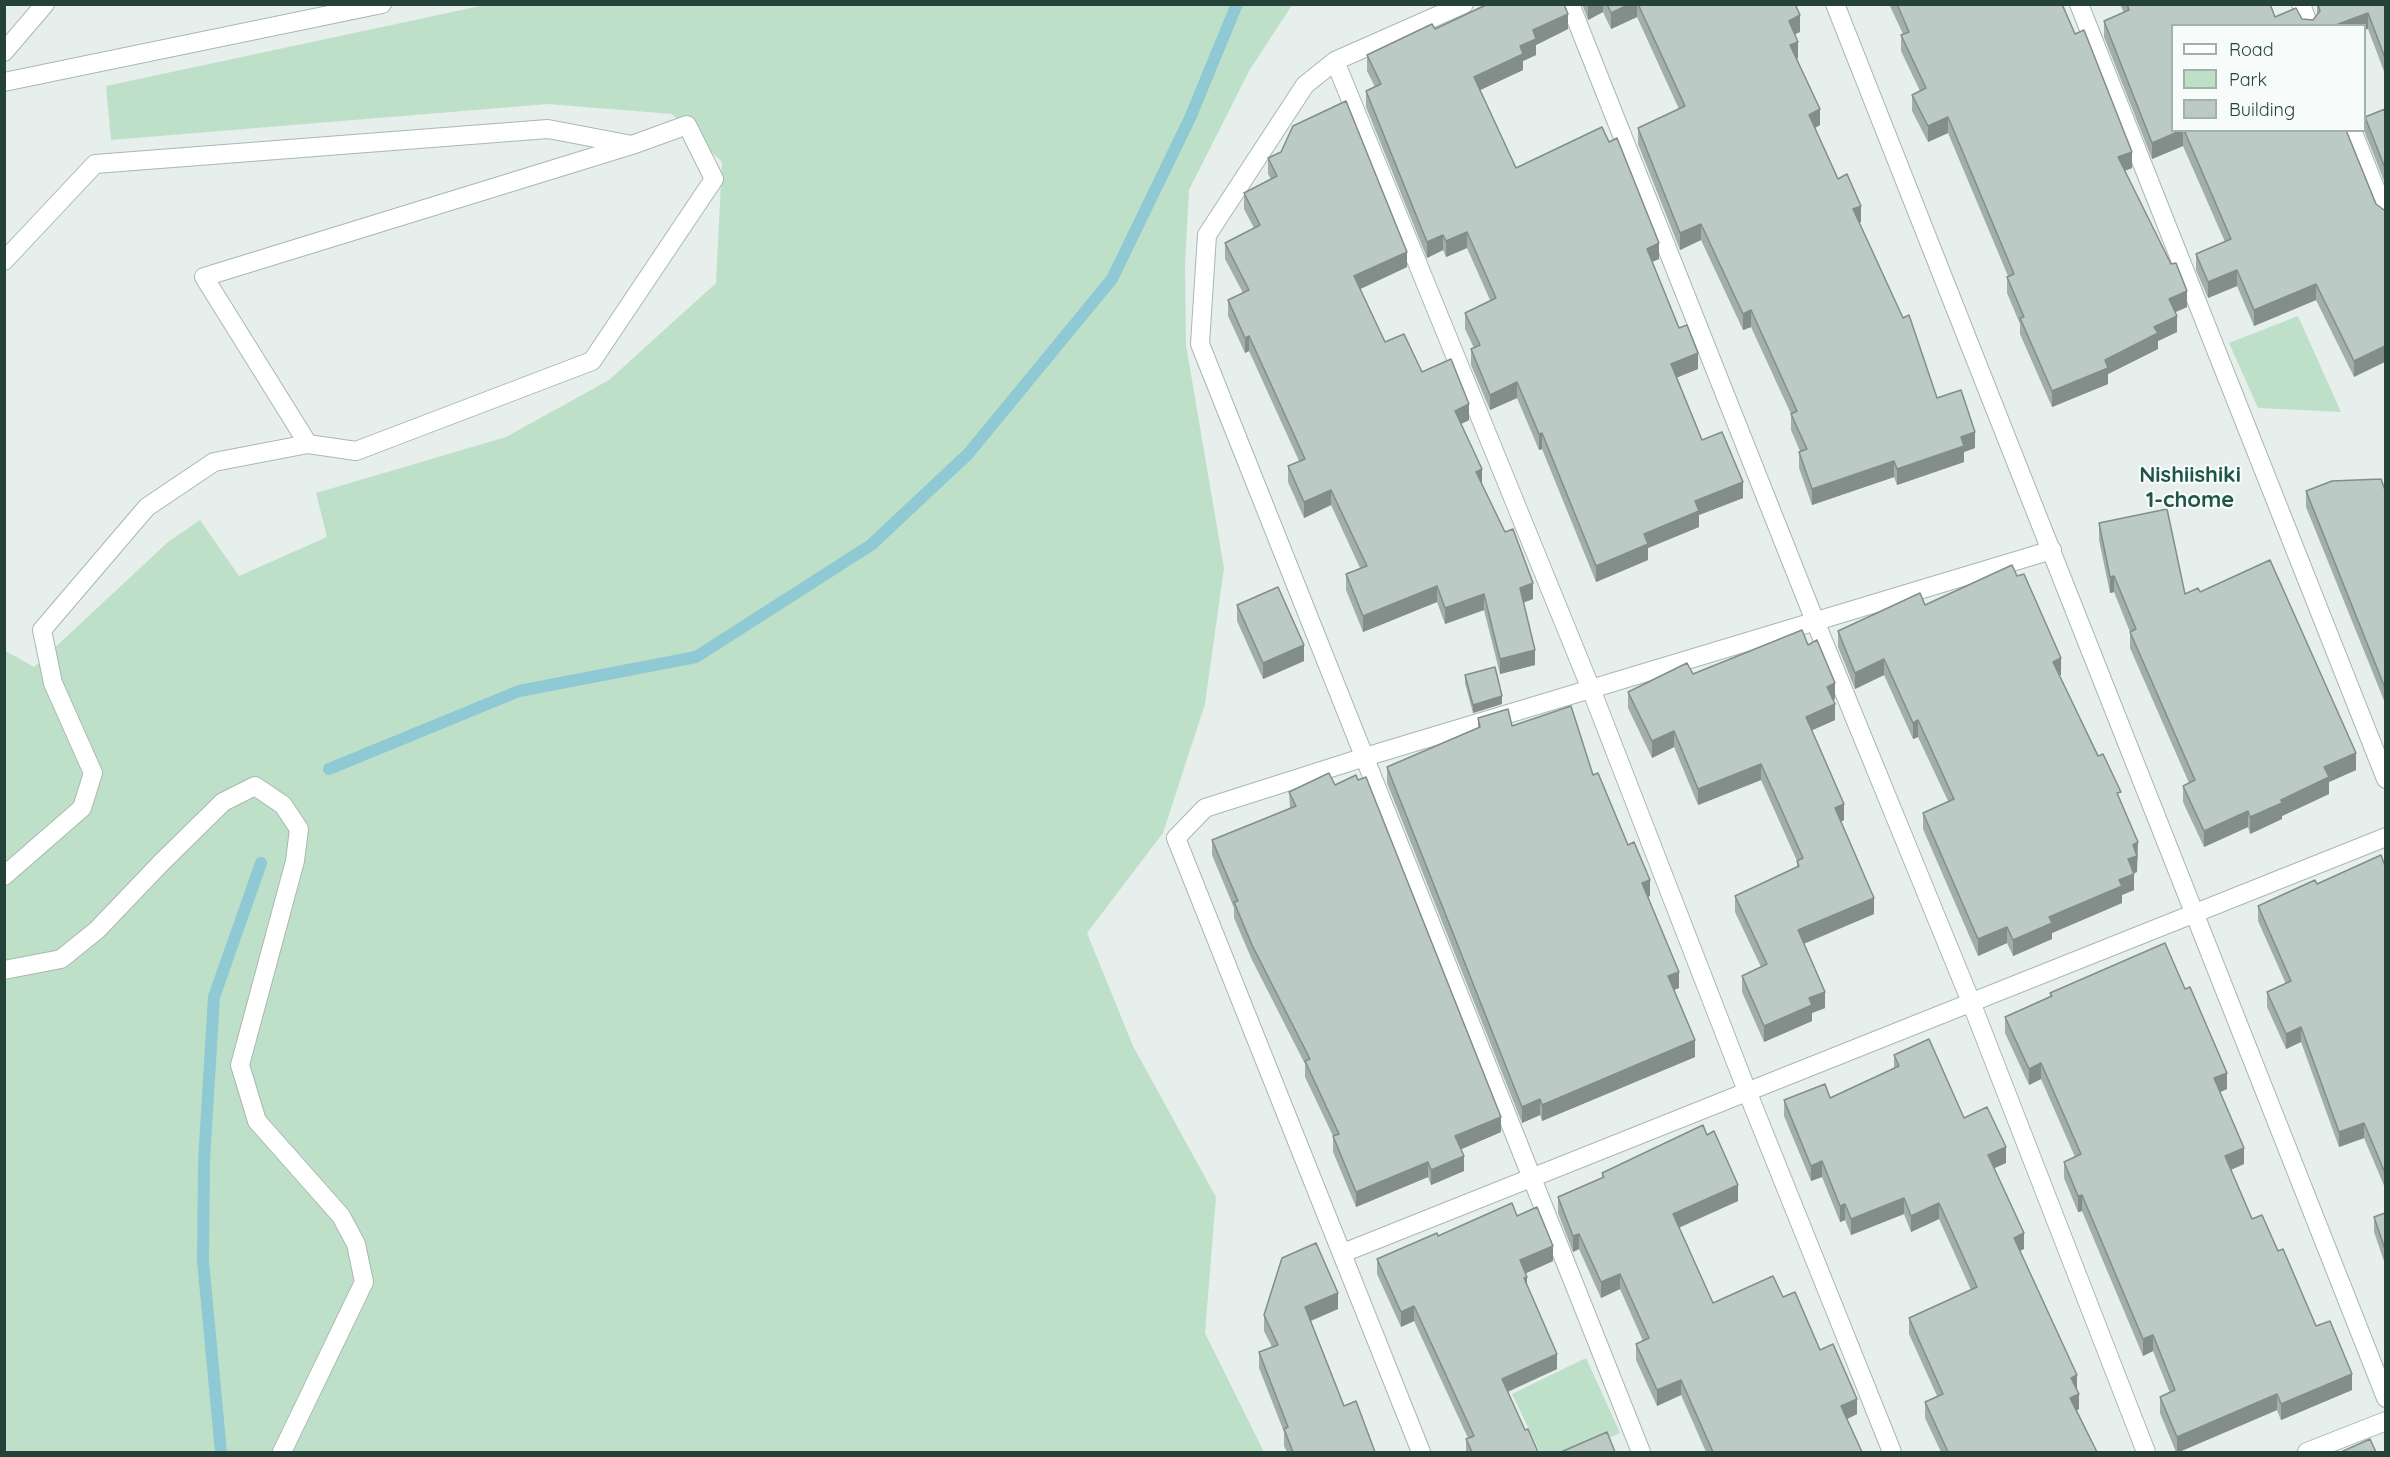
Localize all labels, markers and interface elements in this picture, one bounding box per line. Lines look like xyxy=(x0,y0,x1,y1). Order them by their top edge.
legend xyxy=(2171,24,2366,132)
text: Road xyxy=(2229,38,2274,61)
text: Park xyxy=(2229,68,2267,91)
text: Building xyxy=(2229,98,2295,121)
district label: Nishiishiki 1-chome xyxy=(2139,462,2241,514)

